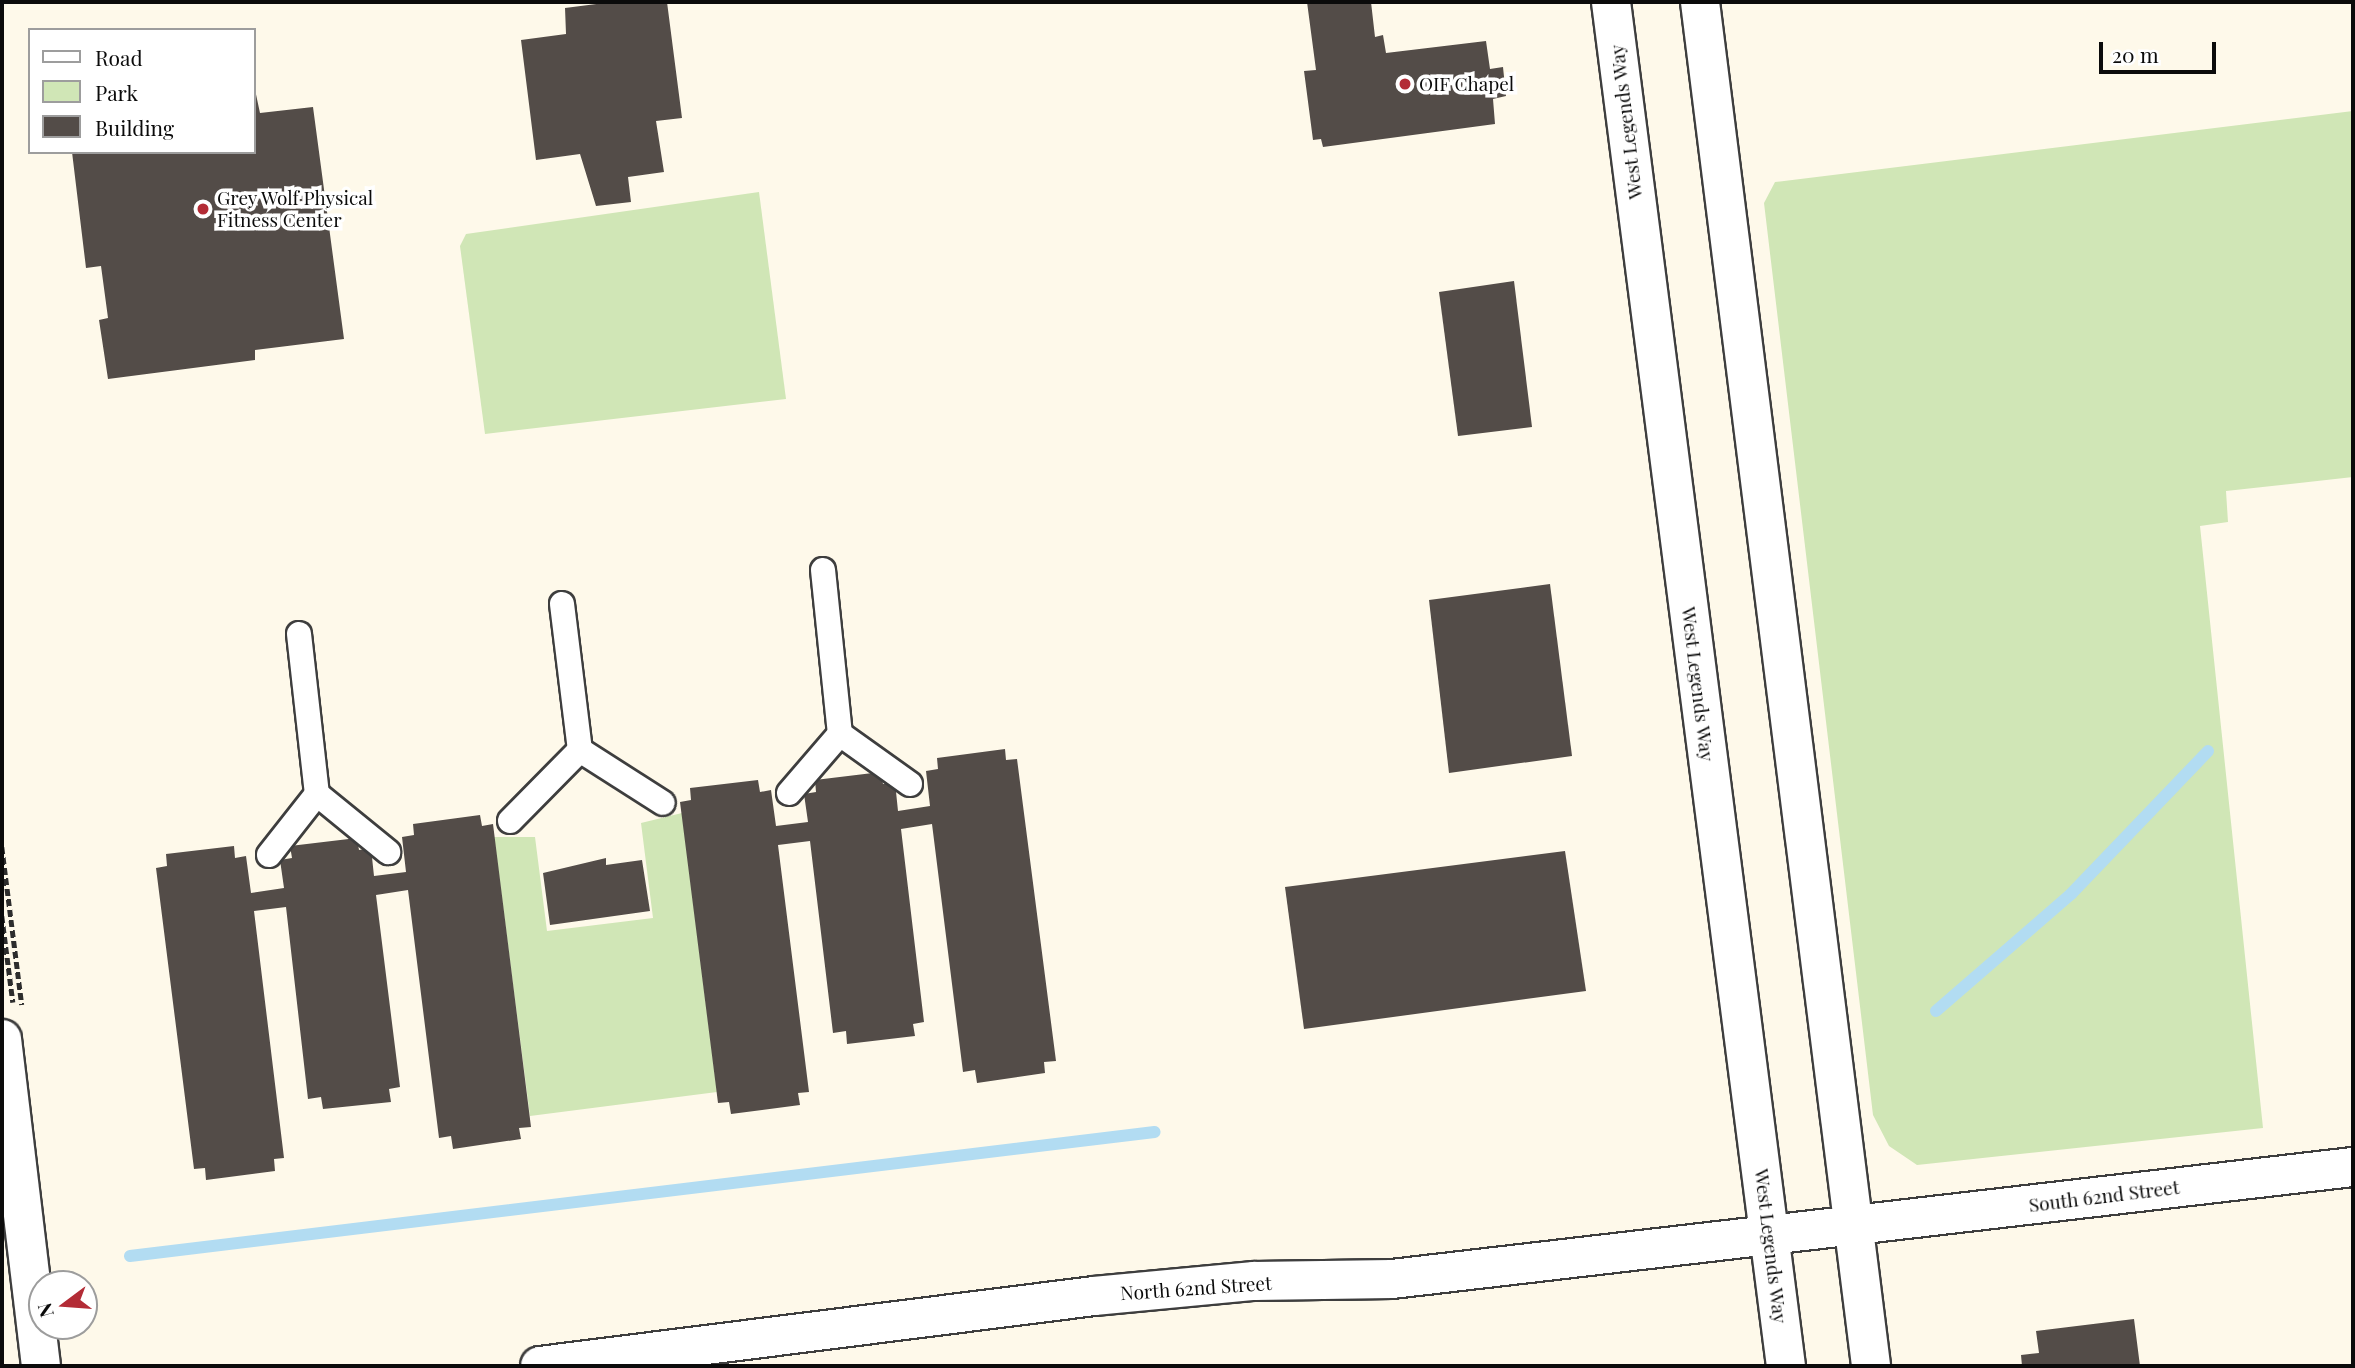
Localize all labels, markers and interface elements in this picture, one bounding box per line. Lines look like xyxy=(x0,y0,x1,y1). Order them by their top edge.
legend xyxy=(28,28,256,154)
scale bar xyxy=(2103,28,2220,72)
text: 20 m xyxy=(2112,40,2159,68)
text: Road xyxy=(95,43,143,71)
street label: West Legends Way xyxy=(1605,43,1647,201)
place label: OIF Chapel xyxy=(1419,73,1515,95)
marker: OIF Chapel xyxy=(1397,76,1413,92)
text: Park xyxy=(95,78,138,106)
text: Building xyxy=(95,113,174,141)
place label: Grey Wolf Physical Fitness Center xyxy=(217,187,374,231)
marker: Grey Wolf Physical Fitness Center xyxy=(195,201,211,217)
street label: West Legends Way xyxy=(1677,605,1719,763)
street label: West Legends Way xyxy=(1750,1167,1792,1325)
street label: South 62nd Street xyxy=(2027,1175,2181,1217)
north arrow xyxy=(28,1270,98,1340)
street label: North 62nd Street xyxy=(1120,1271,1272,1305)
text: N xyxy=(30,1300,59,1320)

